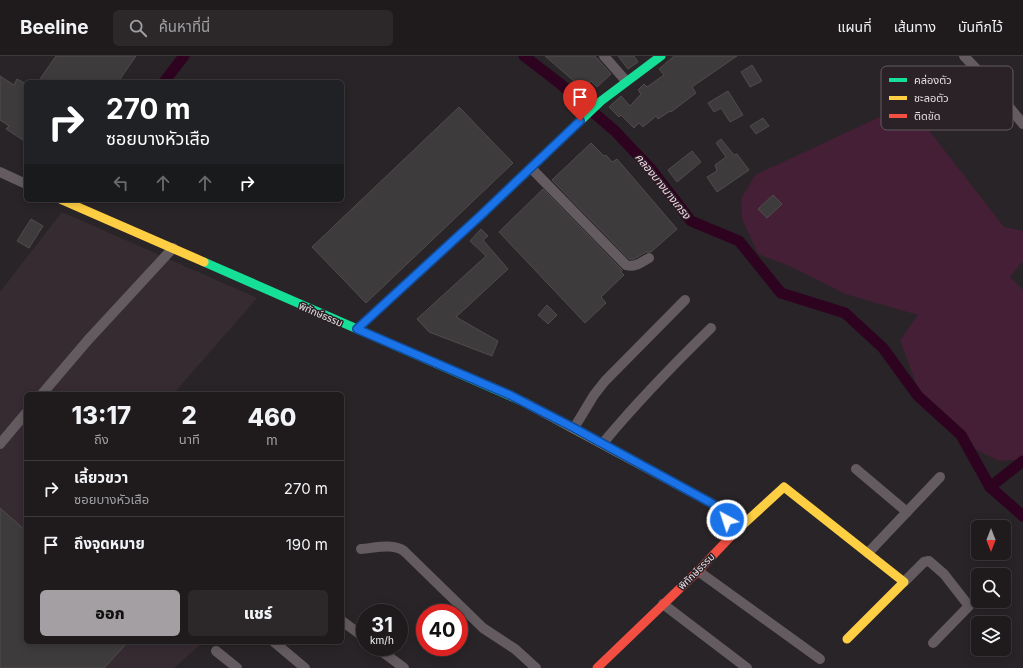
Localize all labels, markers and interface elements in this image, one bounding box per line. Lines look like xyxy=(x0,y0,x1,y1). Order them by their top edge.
search box xyxy=(113,10,393,46)
text: Beeline xyxy=(20,16,89,39)
icon: search xyxy=(127,17,149,39)
text: ค้นหาที่นี่ xyxy=(159,17,210,36)
text: แผนที่ xyxy=(838,18,872,35)
text: เส้นทาง xyxy=(894,18,936,35)
text: บันทึกไว้ xyxy=(958,18,1003,35)
legend xyxy=(881,66,1013,130)
text: คล่องตัว xyxy=(914,73,952,87)
pin xyxy=(563,80,597,121)
icon: arrive xyxy=(569,86,591,108)
text: ชะลอตัว xyxy=(914,91,949,105)
text: 270 m xyxy=(106,92,191,126)
icon: right xyxy=(40,96,92,148)
text: ติดขัด xyxy=(914,109,941,123)
text: ซอยบางหัวเสือ xyxy=(106,128,210,149)
water label: คลองบางนางเกรง xyxy=(632,150,694,223)
icon: left xyxy=(110,172,132,194)
icon: ahead xyxy=(152,172,174,194)
icon: ahead xyxy=(194,172,216,194)
icon: right xyxy=(236,172,258,194)
street label: พิทักษ์ธรรม xyxy=(297,299,345,329)
text: 13:17 xyxy=(72,401,131,430)
text: 2 xyxy=(182,401,197,430)
text: 460 xyxy=(247,403,296,432)
text: ถึง xyxy=(94,431,109,447)
text: นาที xyxy=(179,431,200,447)
text: m xyxy=(266,432,278,448)
text: เลี้ยวขวา xyxy=(74,468,128,487)
icon: right xyxy=(40,478,62,500)
text: 270 m xyxy=(284,479,328,498)
text: ซอยบางหัวเสือ xyxy=(74,491,149,507)
position arrow xyxy=(706,499,748,541)
north arrow xyxy=(971,520,1011,560)
map controls xyxy=(971,520,1011,656)
icon: arrive xyxy=(40,534,62,556)
text: ถึงจุดหมาย xyxy=(74,534,145,553)
text: 190 m xyxy=(286,535,328,554)
street label: พิทักษ์ธรรม xyxy=(675,550,717,592)
button: search xyxy=(971,568,1011,608)
button: ออก xyxy=(40,590,180,636)
button: แชร์ xyxy=(188,590,328,636)
speed limit sign: 40 xyxy=(416,604,468,656)
text: 31 xyxy=(371,613,393,637)
button: layers xyxy=(971,616,1011,656)
text: km/h xyxy=(370,634,394,646)

